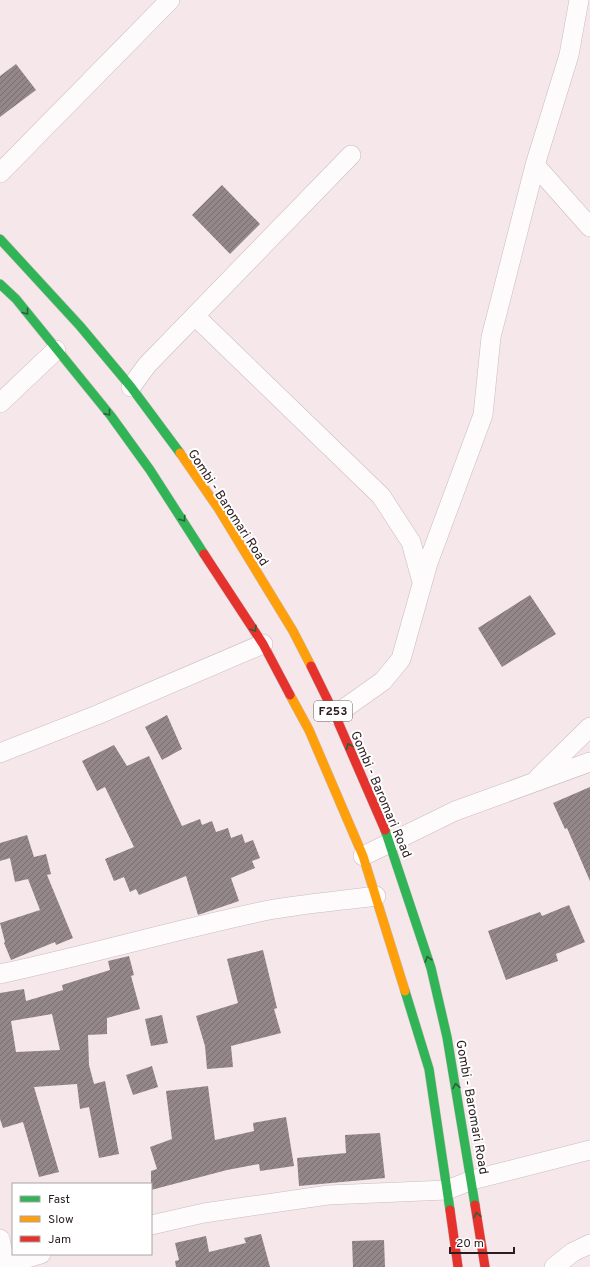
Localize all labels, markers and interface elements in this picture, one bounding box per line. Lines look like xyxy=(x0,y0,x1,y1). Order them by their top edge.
one-way arrow xyxy=(22,308,29,315)
one-way arrow xyxy=(104,409,111,416)
street label: Gombi - Baromari Road xyxy=(184,447,271,570)
one-way arrow xyxy=(178,515,185,522)
one-way arrow xyxy=(249,624,256,631)
road number: F253 xyxy=(314,701,352,721)
street label: Gombi - Baromari Road xyxy=(346,729,414,861)
one-way arrow xyxy=(346,743,354,750)
one-way arrow xyxy=(424,956,433,963)
street label: Gombi - Baromari Road xyxy=(451,1039,491,1176)
one-way arrow xyxy=(452,1083,461,1089)
legend xyxy=(12,1183,152,1255)
text: Fast xyxy=(48,1192,70,1208)
text: Slow xyxy=(48,1212,74,1228)
one-way arrow xyxy=(473,1212,482,1218)
scale bar xyxy=(450,1229,514,1255)
text: Jam xyxy=(48,1232,71,1248)
text: 20 m xyxy=(456,1236,484,1252)

